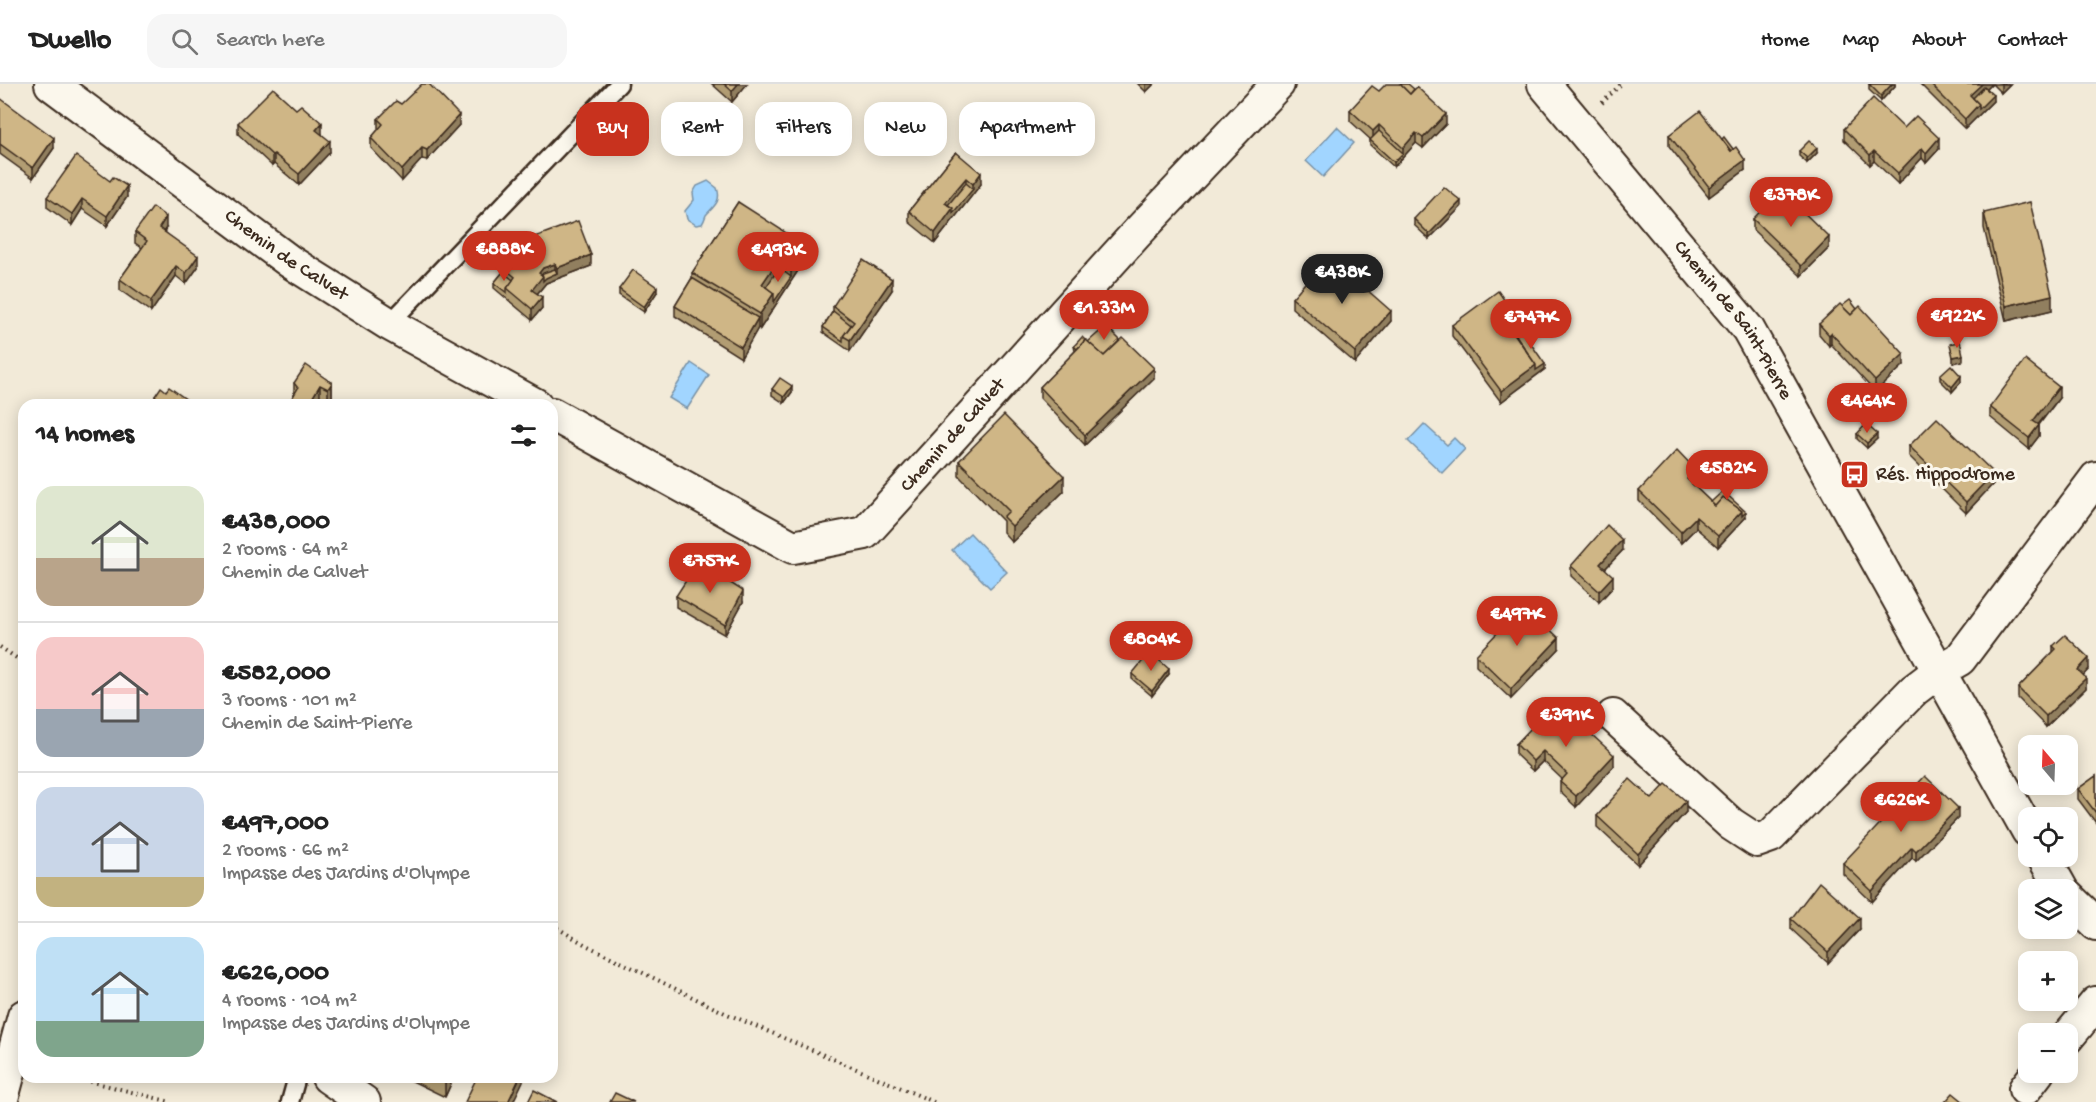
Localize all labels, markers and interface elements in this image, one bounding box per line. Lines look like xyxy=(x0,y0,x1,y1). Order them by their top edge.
search box xyxy=(147,14,567,68)
text: Dwello xyxy=(30,25,111,58)
icon: search xyxy=(168,25,201,58)
text: Search here xyxy=(216,28,325,54)
text: Home xyxy=(1761,29,1809,54)
text: Map xyxy=(1842,29,1879,54)
text: About xyxy=(1912,29,1965,54)
text: Contact xyxy=(1998,29,2066,54)
chip: Buy xyxy=(576,102,649,156)
chip: Rent xyxy=(661,102,743,156)
chip: Filters xyxy=(755,102,852,156)
chip: New xyxy=(864,102,947,156)
chip: Apartment xyxy=(959,102,1095,156)
pin: €378K xyxy=(1749,177,1833,228)
text: €378K xyxy=(1764,185,1818,208)
street label: Chemin de Calvet xyxy=(219,205,353,307)
pin: €888K xyxy=(462,231,546,282)
pin: €493K xyxy=(736,232,820,283)
street label: Chemin de Saint-Pierre xyxy=(1668,236,1797,405)
text: €888K xyxy=(476,239,532,262)
text: €493K xyxy=(752,240,804,263)
pin: €438K xyxy=(1300,254,1384,305)
text: €438K xyxy=(1315,262,1369,285)
pin: €1.33M xyxy=(1055,290,1153,341)
text: €1.33M xyxy=(1074,298,1134,321)
pin: €922K xyxy=(1915,298,1999,349)
pin: €747K xyxy=(1489,299,1573,350)
text: €922K xyxy=(1931,306,1983,329)
text: €747K xyxy=(1504,307,1558,330)
street label: Chemin de Calvet xyxy=(896,373,1012,497)
pin: €464K xyxy=(1825,383,1909,434)
text: €464K xyxy=(1841,391,1893,414)
icon: filters xyxy=(507,419,540,452)
text: 14 homes xyxy=(36,420,134,451)
pin: €582K xyxy=(1685,450,1769,501)
text: €582K xyxy=(1700,458,1754,481)
bus stop icon: Rés. Hippodrome xyxy=(1839,459,1871,491)
place label: Rés. Hippodrome xyxy=(1876,464,2015,487)
text: €438,000 xyxy=(222,508,330,539)
icon: home xyxy=(84,510,156,582)
text: 2 rooms · 64 m² xyxy=(222,539,348,562)
pin: €757K xyxy=(668,543,752,594)
text: €757K xyxy=(683,551,737,574)
text: Chemin de Calvet xyxy=(222,562,367,585)
pin: €497K xyxy=(1475,596,1559,647)
text: €497K xyxy=(1491,604,1543,627)
pin: €804K xyxy=(1109,621,1193,672)
text: €804K xyxy=(1124,629,1178,652)
text: €582,000 xyxy=(222,659,331,690)
icon: home xyxy=(84,661,156,733)
text: 3 rooms · 101 m² xyxy=(222,690,357,713)
pin: €391K xyxy=(1524,697,1608,748)
text: €391K xyxy=(1540,705,1592,728)
text: Chemin de Saint-Pierre xyxy=(222,713,412,736)
north arrow xyxy=(2018,735,2078,795)
map controls xyxy=(2018,735,2078,1083)
pin: €626K xyxy=(1859,782,1943,833)
text: €626K xyxy=(1875,790,1928,813)
button: locate xyxy=(2018,807,2078,867)
text: €497,000 xyxy=(222,809,329,840)
icon: home xyxy=(84,811,156,883)
text: 2 rooms · 66 m² xyxy=(222,840,349,863)
text: Impasse des Jardins d'Olympe xyxy=(222,863,470,886)
button: layers xyxy=(2018,879,2078,939)
button: + xyxy=(2018,951,2078,1011)
text: €626,000 xyxy=(222,959,329,990)
icon: home xyxy=(84,961,156,1033)
text: 4 rooms · 104 m² xyxy=(222,990,357,1013)
text: Impasse des Jardins d'Olympe xyxy=(222,1013,470,1036)
button: − xyxy=(2018,1023,2078,1083)

